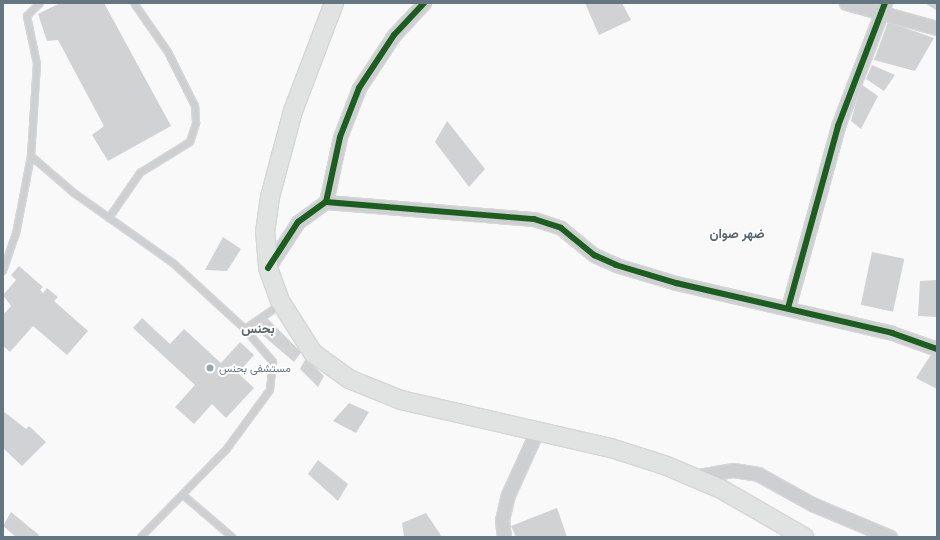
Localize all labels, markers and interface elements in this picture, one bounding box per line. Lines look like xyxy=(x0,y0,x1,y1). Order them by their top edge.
district label: ضهر صوان xyxy=(709,226,765,242)
district label: بحنس xyxy=(241,321,275,337)
place label: مستشفى بحنس xyxy=(219,361,291,375)
marker: مستشفى بحنس xyxy=(204,362,216,374)

